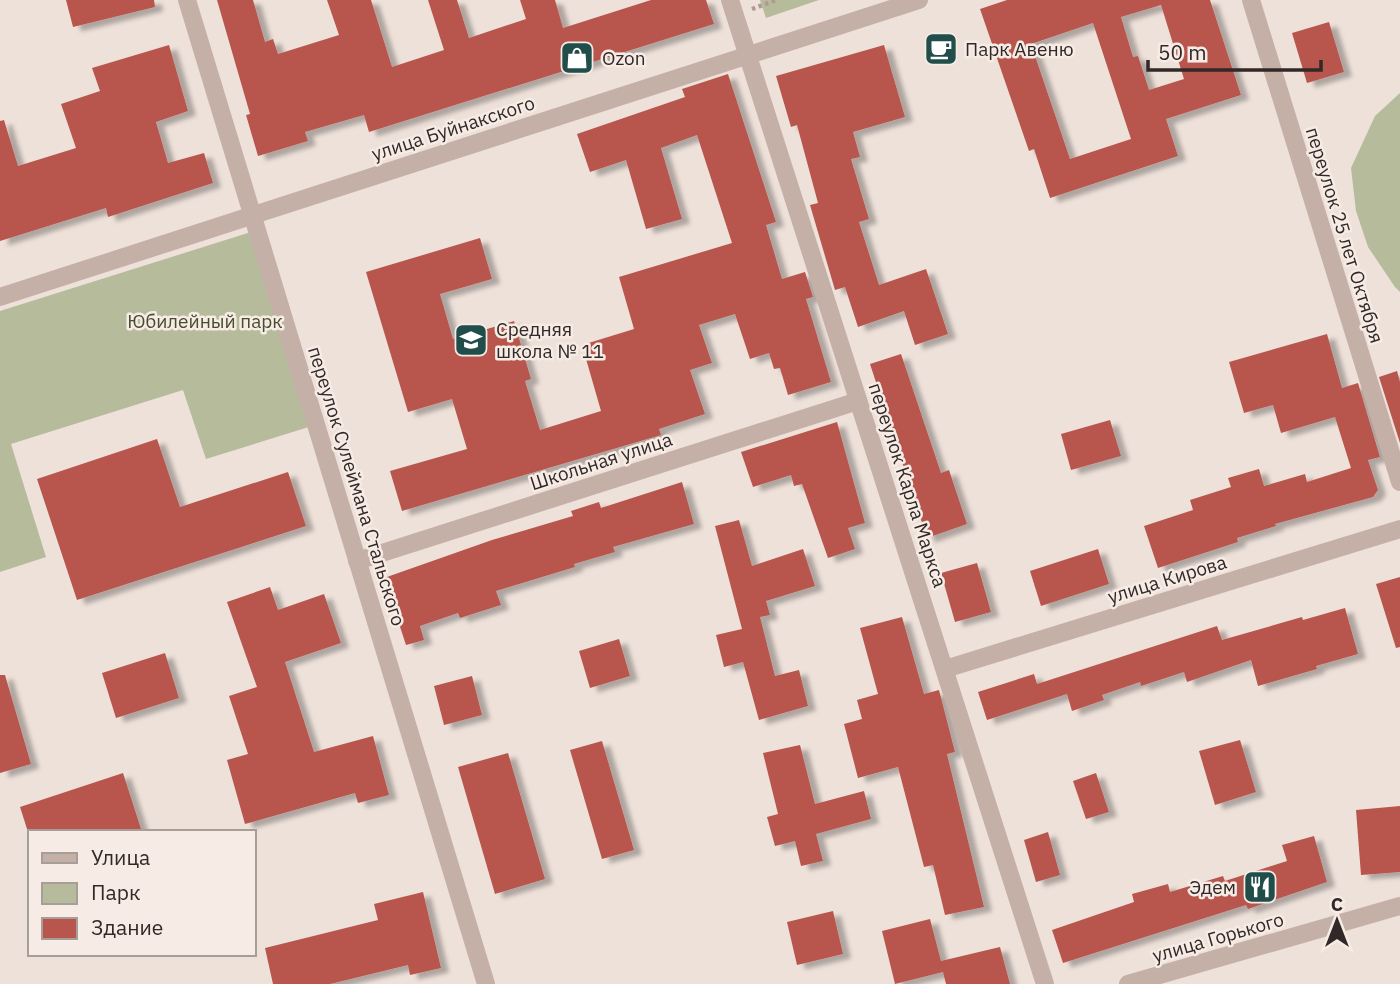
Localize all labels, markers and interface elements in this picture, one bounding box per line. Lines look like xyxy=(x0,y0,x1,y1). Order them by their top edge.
scale bar xyxy=(1148,28,1321,72)
cafe icon: Парк Авеню xyxy=(922,30,960,68)
place label: Парк Авеню xyxy=(965,37,1074,61)
text: 50 m xyxy=(1158,38,1207,66)
shop icon: Ozon xyxy=(558,39,596,77)
place label: Ozon xyxy=(602,46,646,70)
street label: улица Буйнакского xyxy=(368,90,538,166)
street label: переулок 25 лет Октября xyxy=(1301,124,1389,346)
park label: Юбилейный парк xyxy=(127,309,283,333)
place label: Средняя школа № 11 xyxy=(496,317,604,363)
school or university icon: Средняя школа № 11 xyxy=(452,321,490,359)
street label: переулок Сулеймана Стальского xyxy=(303,343,411,629)
street label: переулок Карла Маркса xyxy=(864,380,952,590)
street label: Школьная улица xyxy=(527,427,675,495)
street label: улица Кирова xyxy=(1105,550,1229,608)
legend xyxy=(28,830,256,956)
text: Улица xyxy=(91,843,150,871)
restaurant icon: Эдем xyxy=(1241,868,1279,906)
place label: Эдем xyxy=(1189,875,1236,899)
text: Парк xyxy=(91,878,141,906)
north arrow xyxy=(1302,886,1372,956)
text: С xyxy=(1331,892,1343,916)
street label: улица Горького xyxy=(1150,907,1286,967)
text: Здание xyxy=(91,913,163,941)

